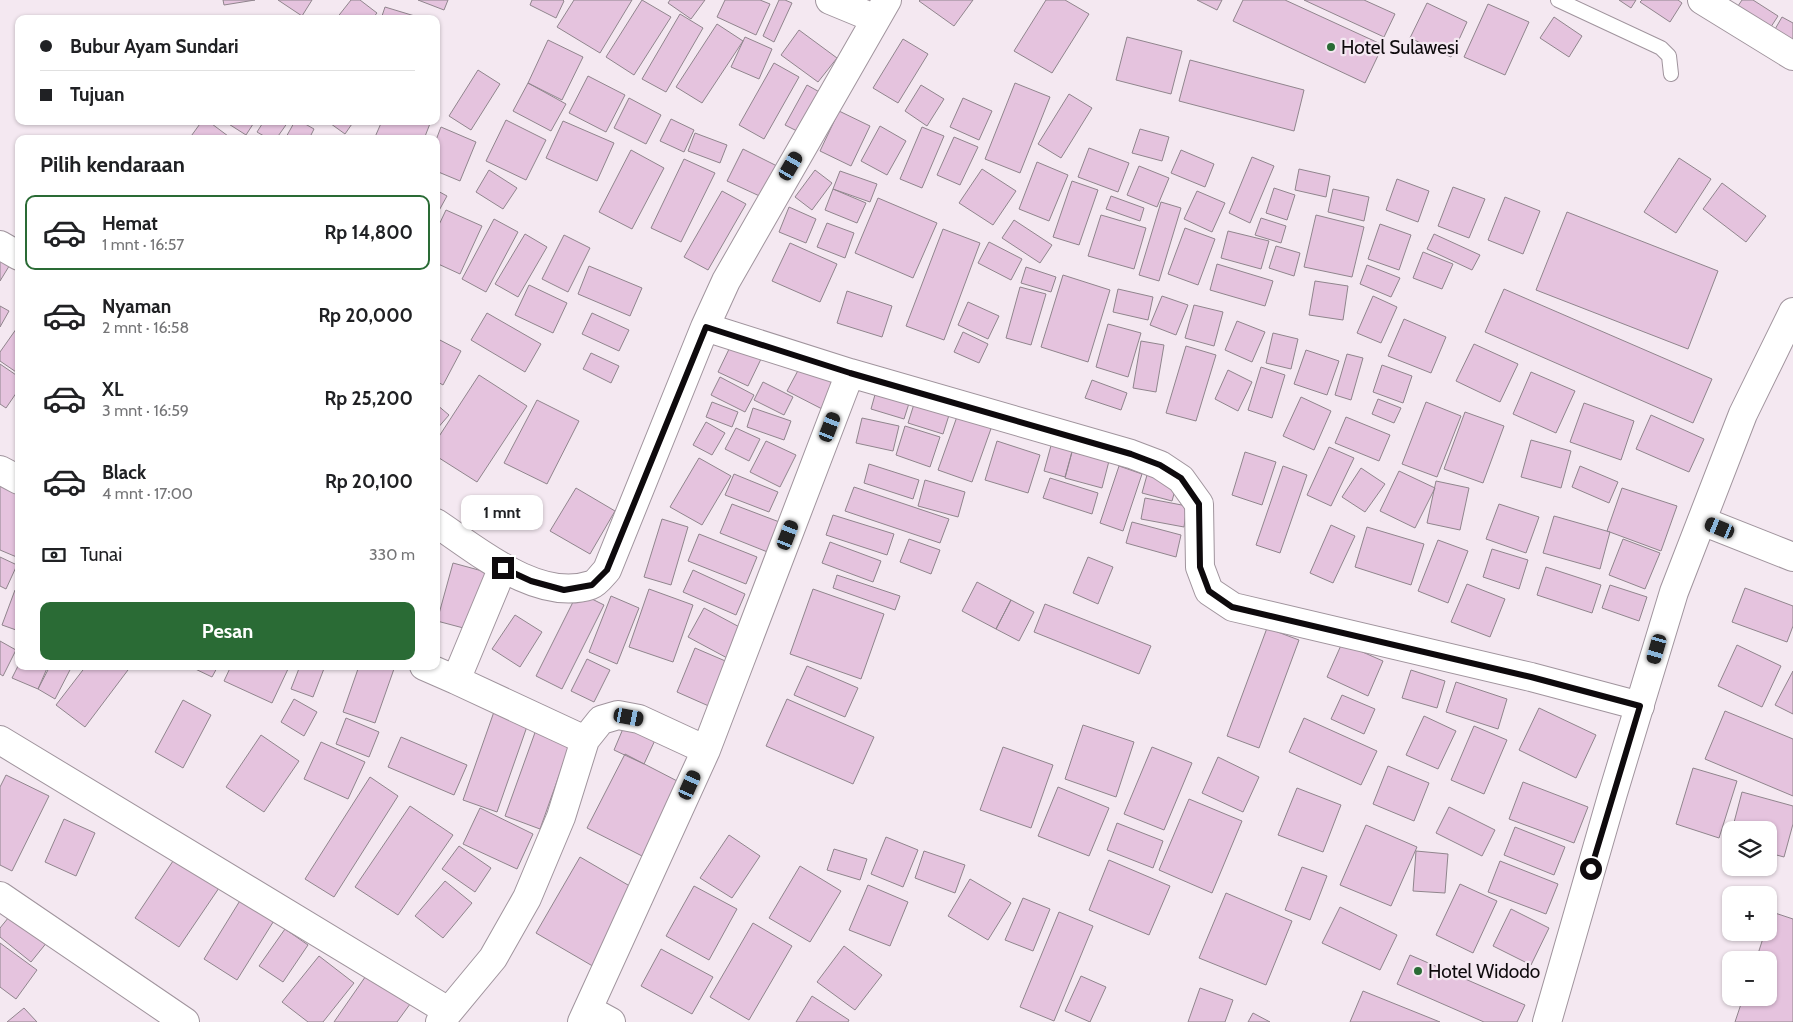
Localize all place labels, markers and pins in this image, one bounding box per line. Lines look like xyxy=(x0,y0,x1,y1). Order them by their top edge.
place label: Hotel Sulawesi xyxy=(1341,36,1459,59)
marker: Hotel Sulawesi xyxy=(1325,41,1337,53)
place label: Hotel Widodo xyxy=(1428,960,1540,983)
marker: Hotel Widodo xyxy=(1412,965,1424,977)

